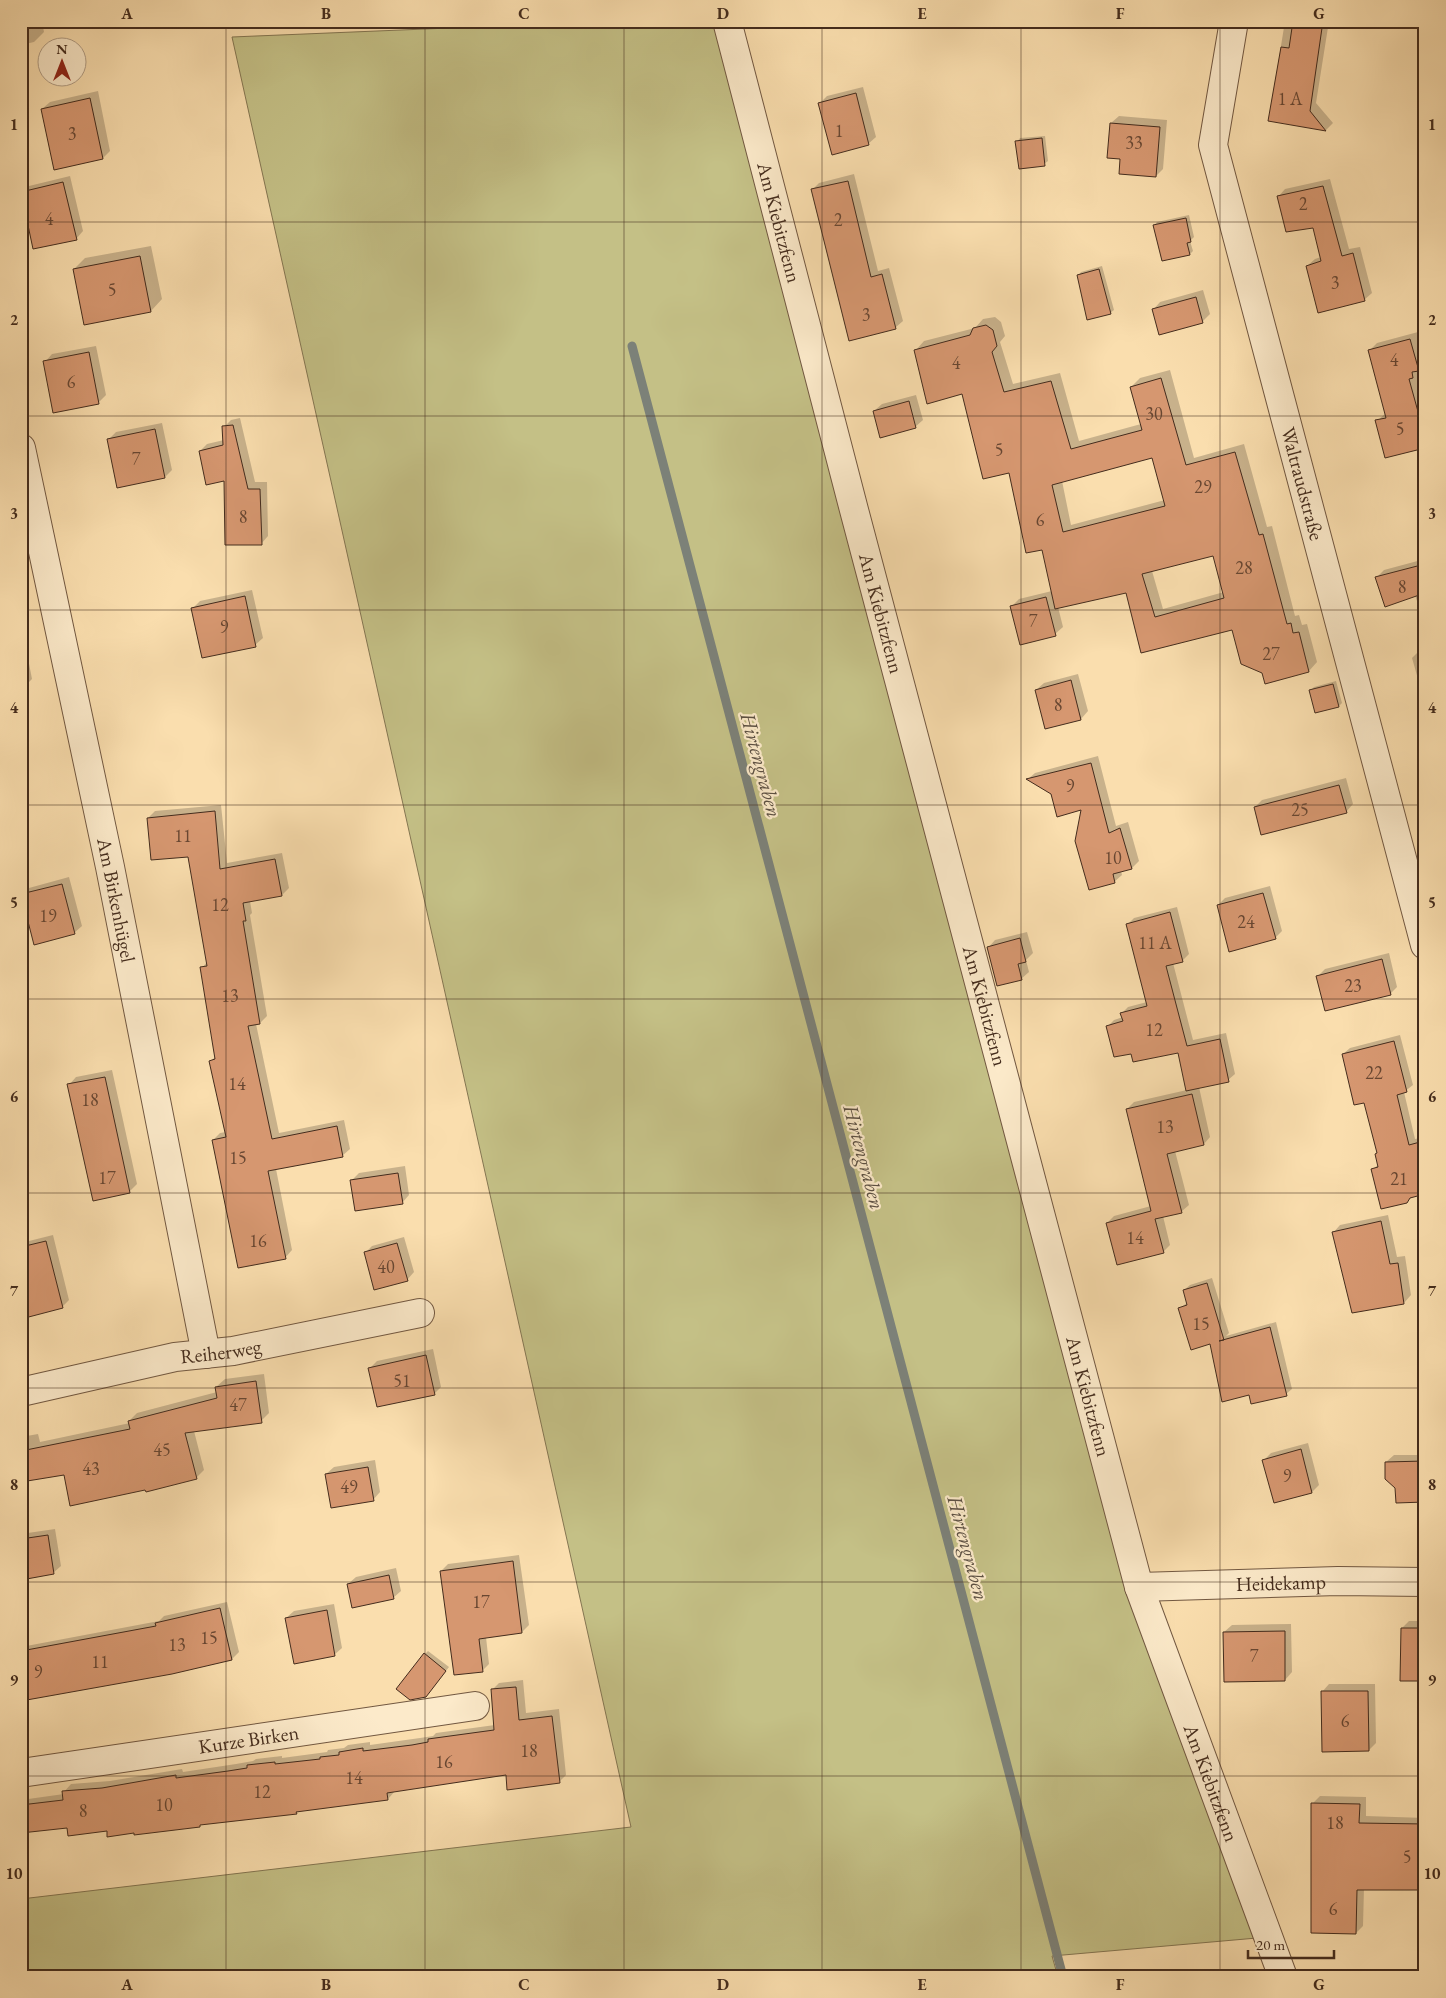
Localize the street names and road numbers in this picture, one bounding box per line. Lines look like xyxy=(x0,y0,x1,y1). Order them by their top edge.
street label: Am Kiebitzfenn xyxy=(751,158,808,286)
street label: Waltraudstraße xyxy=(1275,424,1330,543)
street label: Am Kiebitzfenn xyxy=(853,549,910,677)
street label: Am Birkenhügel xyxy=(91,834,142,965)
street label: Am Kiebitzfenn xyxy=(957,942,1014,1069)
street label: Am Kiebitzfenn xyxy=(1060,1332,1117,1460)
street label: Reiherweg xyxy=(179,1333,264,1369)
street label: Heidekamp xyxy=(1235,1568,1326,1597)
street label: Kurze Birken xyxy=(197,1719,301,1760)
street label: Am Kiebitzfenn xyxy=(1177,1719,1245,1846)

